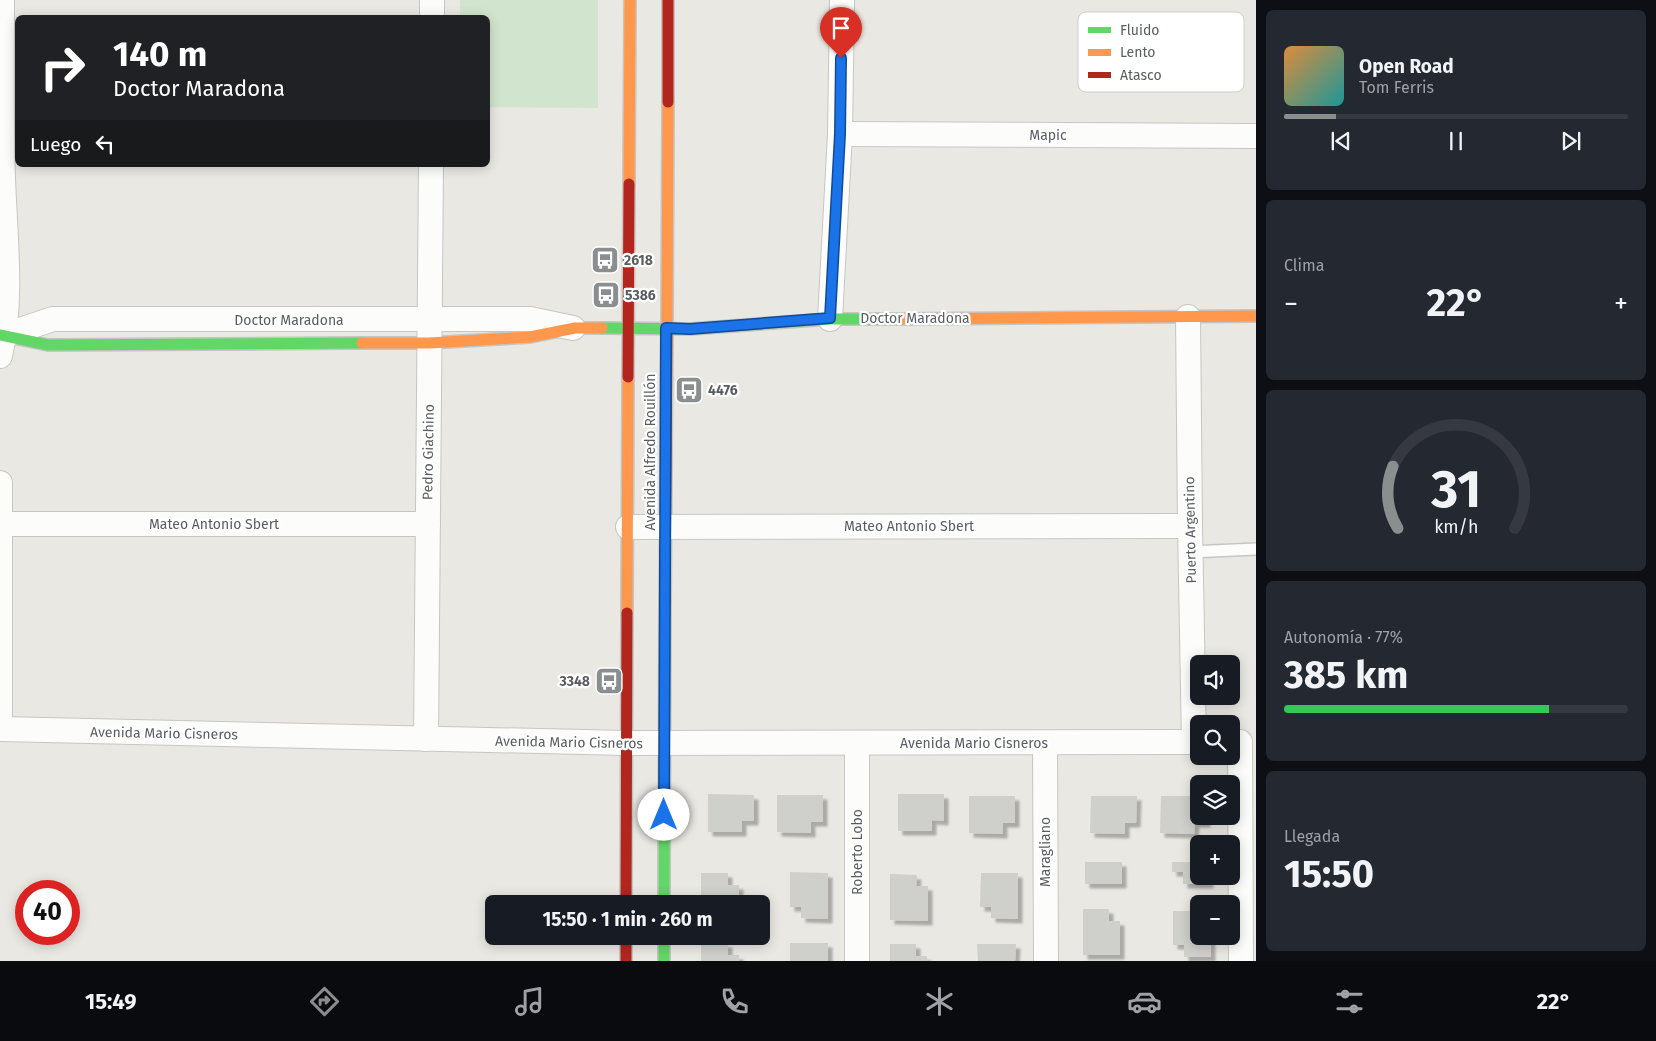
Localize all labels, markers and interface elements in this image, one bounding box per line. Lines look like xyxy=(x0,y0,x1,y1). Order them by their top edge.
pin xyxy=(820,7,862,58)
legend xyxy=(1078,12,1244,92)
icon: arrive xyxy=(827,14,855,42)
text: Fluido xyxy=(1120,22,1159,39)
text: 140 m xyxy=(113,33,207,75)
icon: right xyxy=(30,35,95,100)
text: Lento xyxy=(1120,44,1155,61)
text: Open Road xyxy=(1359,55,1454,78)
text: Atasco xyxy=(1120,67,1162,84)
text: Doctor Maradona xyxy=(113,75,285,102)
text: Tom Ferris xyxy=(1359,78,1434,97)
street label: Mapic xyxy=(1029,127,1067,144)
icon: previous xyxy=(1327,127,1355,155)
icon: pause xyxy=(1442,127,1470,155)
icon: next xyxy=(1557,127,1585,155)
icon: left xyxy=(91,130,119,158)
text: Luego xyxy=(30,133,81,156)
bus stop icon: 2618 xyxy=(590,245,620,275)
place label: 2618 xyxy=(624,252,653,269)
text: Clima xyxy=(1284,256,1324,275)
bus stop icon: 5386 xyxy=(591,280,621,310)
text: 22° xyxy=(1426,280,1486,326)
place label: 5386 xyxy=(625,287,656,304)
text: − xyxy=(1284,287,1298,320)
text: + xyxy=(1614,287,1628,320)
street label: Doctor Maradona xyxy=(860,310,970,327)
street label: Doctor Maradona xyxy=(234,312,344,329)
street label: Avenida Alfredo Rouillón xyxy=(642,373,659,531)
bus stop icon: 4476 xyxy=(674,375,704,405)
place label: 4476 xyxy=(708,382,738,399)
street label: Pedro Giachino xyxy=(419,404,438,500)
text: 31 xyxy=(1430,458,1481,521)
street label: Puerto Argentino xyxy=(1181,476,1200,584)
street label: Mateo Antonio Sbert xyxy=(149,516,280,533)
text: km/h xyxy=(1434,516,1478,538)
street label: Mateo Antonio Sbert xyxy=(844,518,975,535)
text: Autonomía · 77% xyxy=(1284,628,1403,647)
text: 385 km xyxy=(1284,652,1408,698)
map controls xyxy=(1190,655,1240,945)
button: sound xyxy=(1190,655,1240,705)
bus stop icon: 3348 xyxy=(594,666,624,696)
place label: 3348 xyxy=(558,673,590,690)
button: search xyxy=(1190,715,1240,765)
street label: Avenida Mario Cisneros xyxy=(90,724,239,743)
street label: Avenida Mario Cisneros xyxy=(495,733,644,752)
street label: Avenida Mario Cisneros xyxy=(900,735,1048,752)
button: layers xyxy=(1190,775,1240,825)
position arrow xyxy=(637,788,689,840)
street label: Roberto Lobo xyxy=(849,809,866,895)
street label: Maragliano xyxy=(1037,817,1054,887)
text: Llegada xyxy=(1284,827,1340,846)
button: + xyxy=(1190,835,1240,885)
text: 15:50 xyxy=(1284,851,1374,897)
speed limit sign: 40 xyxy=(15,880,80,945)
button: − xyxy=(1190,895,1240,945)
text: 15:50 · 1 min · 260 m xyxy=(542,908,713,931)
icon: directions xyxy=(307,984,342,1019)
icon: music xyxy=(512,984,547,1019)
icon: phone xyxy=(717,984,752,1019)
icon: climate xyxy=(922,984,957,1019)
icon: car xyxy=(1127,984,1162,1019)
icon: filters xyxy=(1332,984,1367,1019)
text: 15:49 xyxy=(85,988,137,1015)
text: 22° xyxy=(1537,988,1571,1015)

